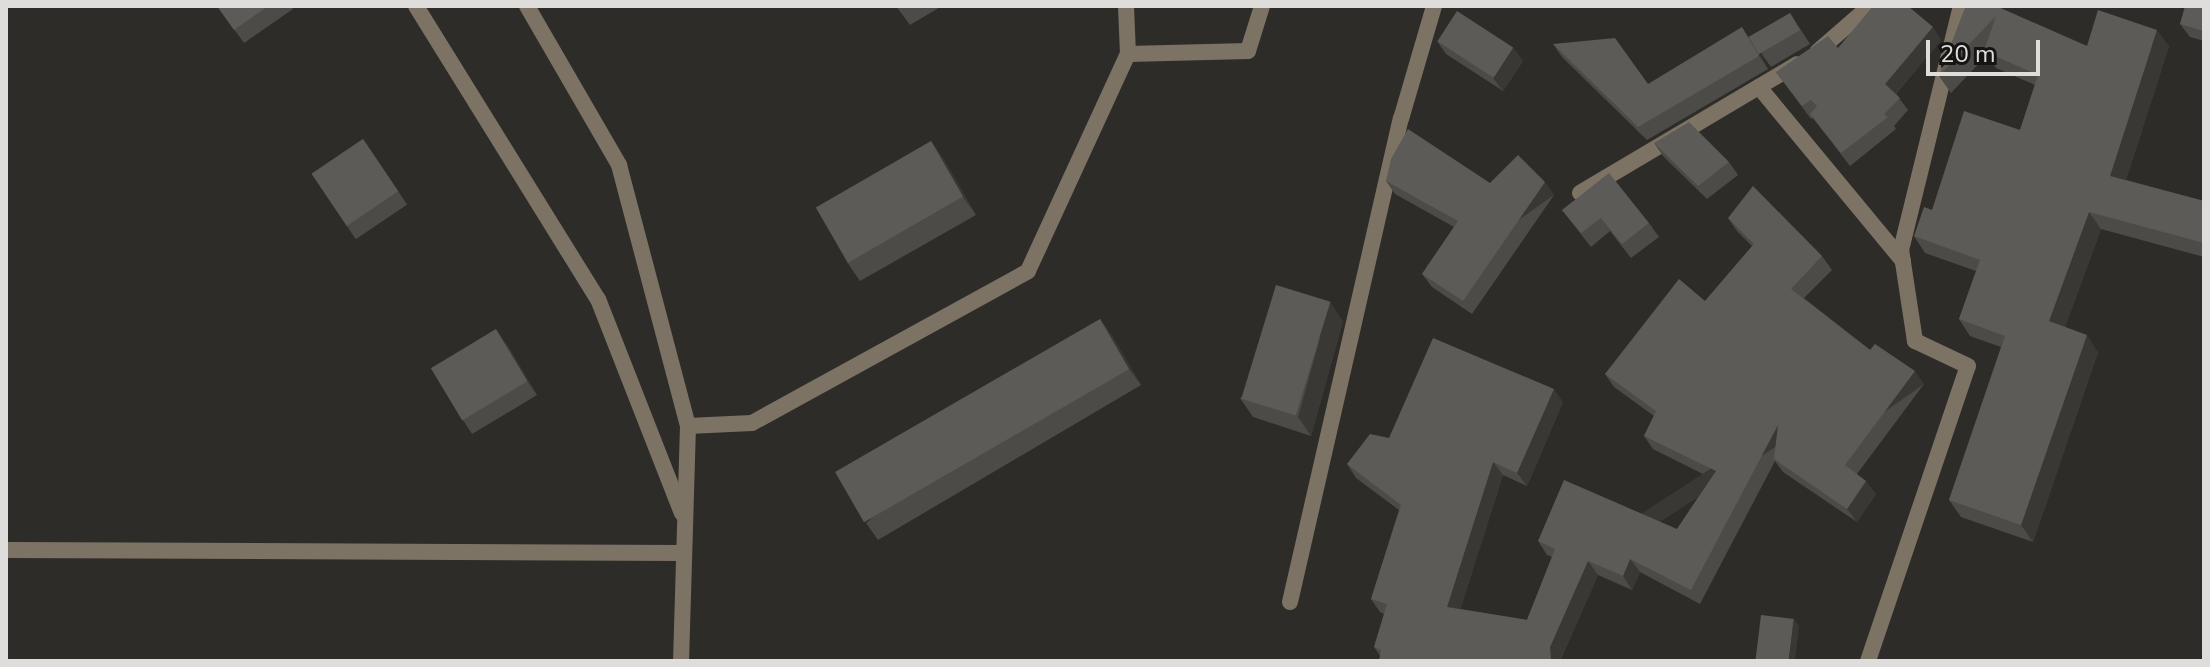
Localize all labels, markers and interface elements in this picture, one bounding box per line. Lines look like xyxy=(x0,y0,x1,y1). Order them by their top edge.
scale bar xyxy=(1930,24,2044,74)
text: 20 m xyxy=(1940,38,1996,70)

